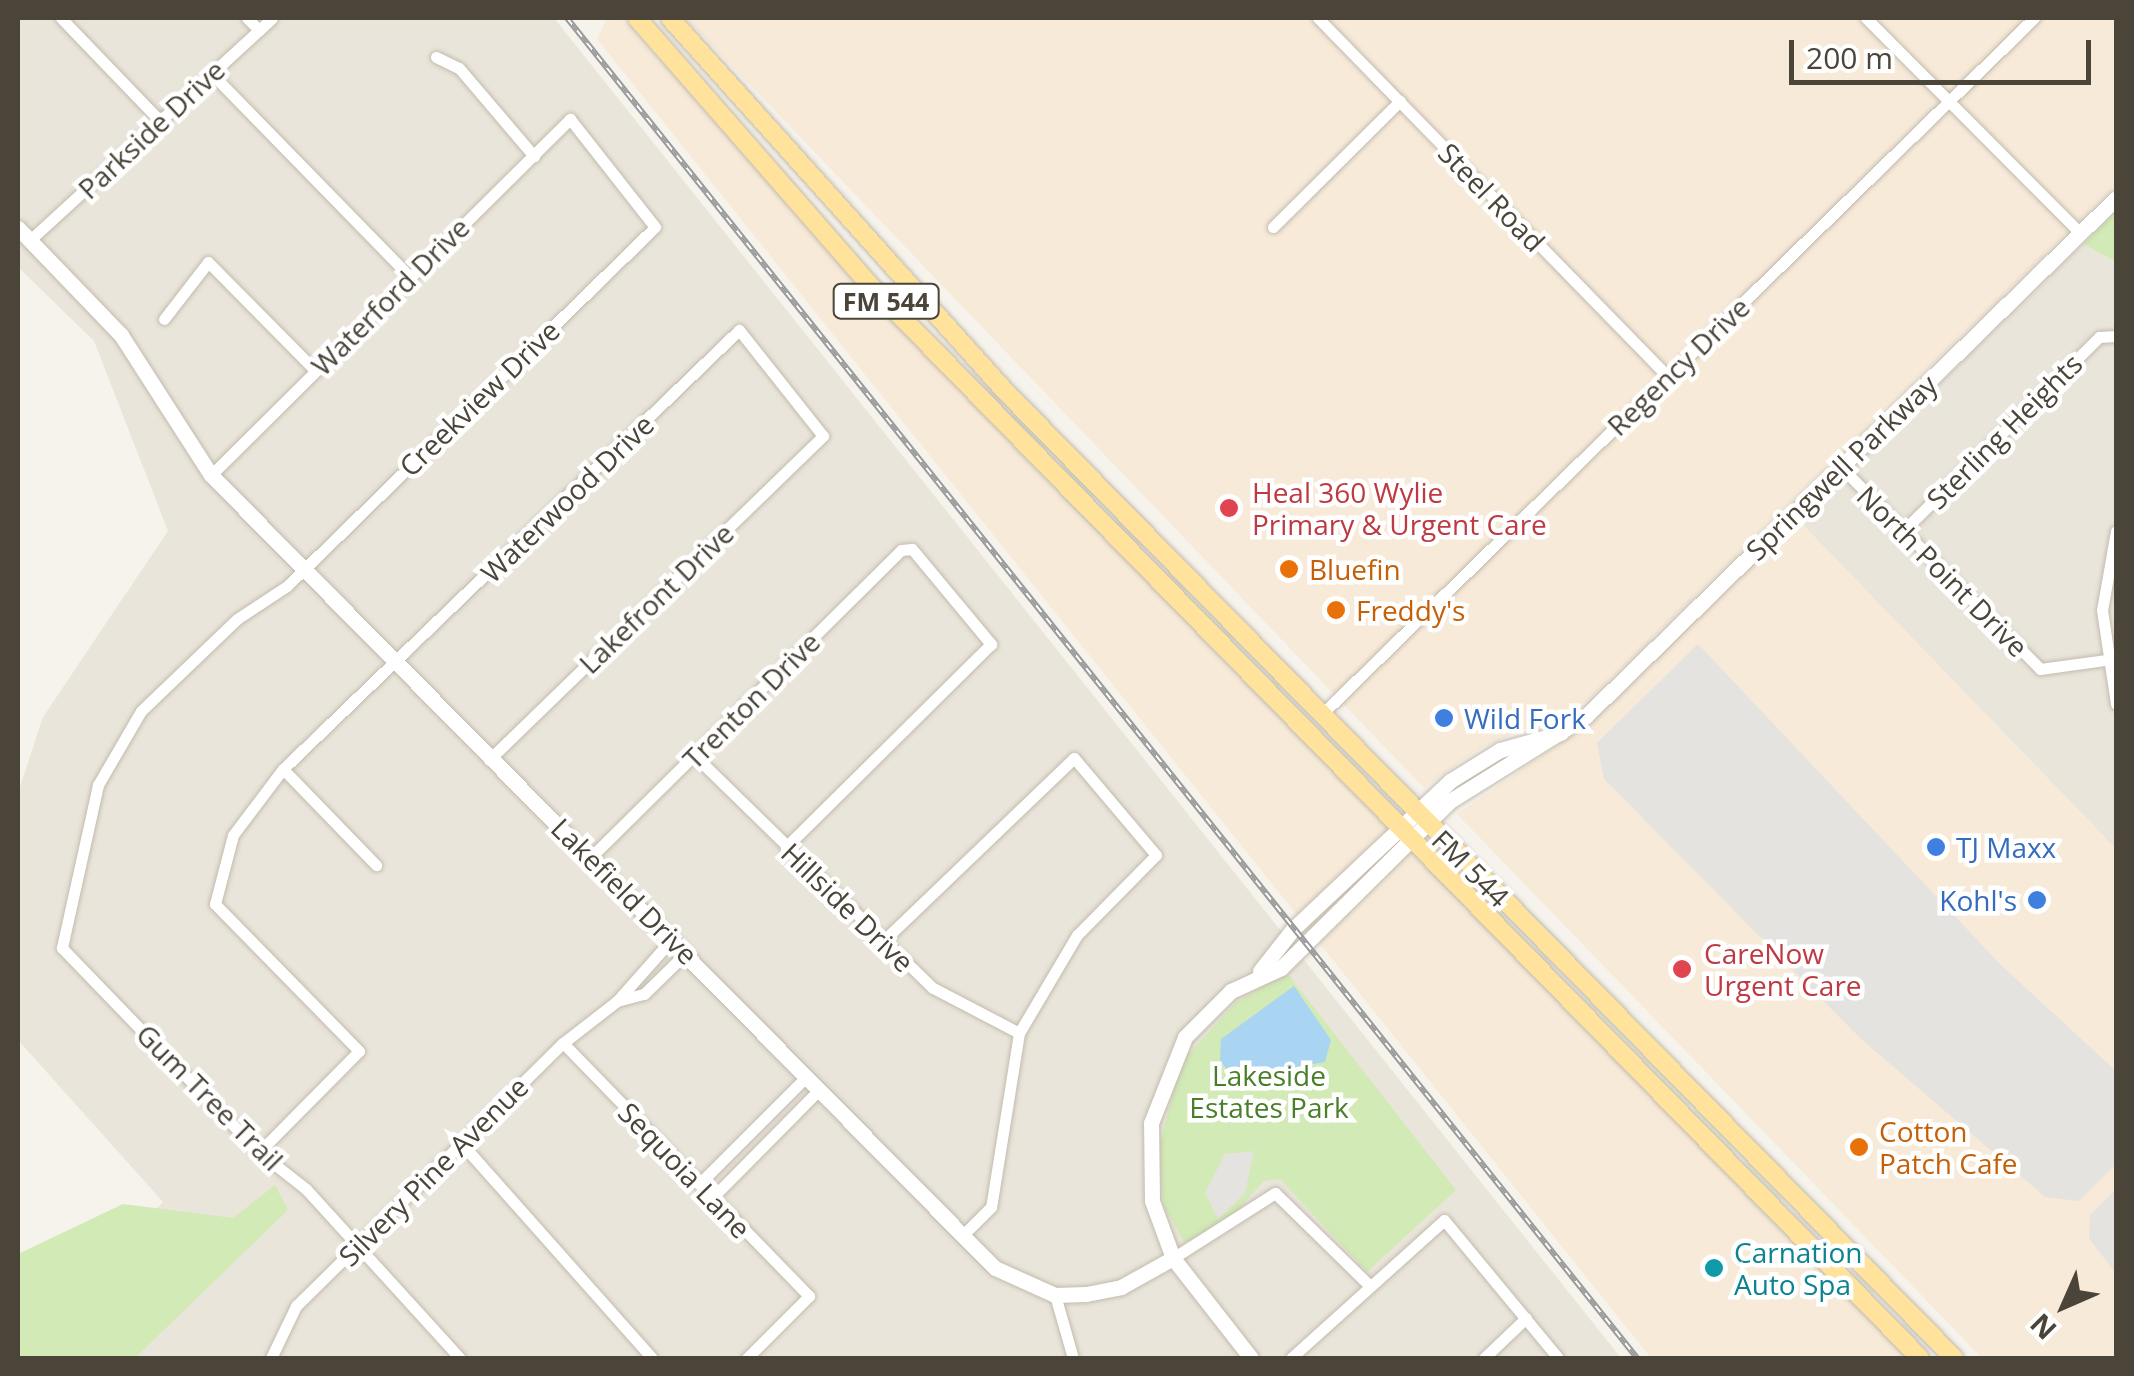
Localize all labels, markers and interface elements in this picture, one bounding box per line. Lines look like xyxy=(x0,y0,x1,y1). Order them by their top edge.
scale bar xyxy=(1794,20,2096,82)
text: 200 m xyxy=(1806,37,1893,78)
street label: Parkside Drive xyxy=(71,53,231,205)
street label: Steel Road xyxy=(1432,136,1552,258)
street label: Waterford Drive xyxy=(304,210,476,382)
road number: FM 544 xyxy=(831,281,941,321)
street label: Regency Drive xyxy=(1600,290,1756,442)
street label: Creekview Drive xyxy=(392,313,566,483)
street label: Sterling Heights xyxy=(1919,346,2089,516)
street label: Springwell Parkway xyxy=(1739,367,1943,567)
street label: Waterwood Drive xyxy=(474,407,660,589)
place label: Heal 360 Wylie Primary & Urgent Care xyxy=(1252,475,1547,541)
street label: North Point Drive xyxy=(1851,479,2035,663)
marker: Heal 360 Wylie Primary & Urgent Care xyxy=(1216,495,1242,521)
street label: Lakefront Drive xyxy=(572,516,740,680)
place label: Bluefin xyxy=(1309,552,1401,586)
marker: Bluefin xyxy=(1278,558,1300,580)
place label: Freddy's xyxy=(1356,593,1465,627)
marker: Freddy's xyxy=(1325,599,1347,621)
street label: Trenton Drive xyxy=(676,625,826,775)
place label: Wild Fork xyxy=(1464,701,1586,735)
marker: Wild Fork xyxy=(1433,707,1455,729)
street label: Lakefield Drive xyxy=(545,811,705,971)
street label: FM 544 xyxy=(1426,823,1516,913)
place label: TJ Maxx xyxy=(1956,830,2056,864)
street label: Hillside Drive xyxy=(775,836,921,978)
marker: TJ Maxx xyxy=(1925,836,1947,858)
place label: Kohl's xyxy=(1939,883,2017,917)
marker: Kohl's xyxy=(2026,889,2048,911)
place label: CareNow Urgent Care xyxy=(1704,936,1862,1002)
marker: CareNow Urgent Care xyxy=(1669,956,1695,982)
street label: Gum Tree Trail xyxy=(130,1017,290,1177)
park label: Lakeside Estates Park xyxy=(1189,1058,1349,1124)
street label: Silvery Pine Avenue xyxy=(331,1069,535,1273)
street label: Sequoia Lane xyxy=(612,1095,758,1245)
place label: Cotton Patch Cafe xyxy=(1879,1114,2018,1180)
marker: Cotton Patch Cafe xyxy=(1848,1136,1870,1158)
place label: Carnation Auto Spa xyxy=(1734,1235,1862,1301)
north arrow xyxy=(2014,1256,2114,1356)
marker: Carnation Auto Spa xyxy=(1703,1257,1725,1279)
text: N xyxy=(2021,1306,2064,1349)

